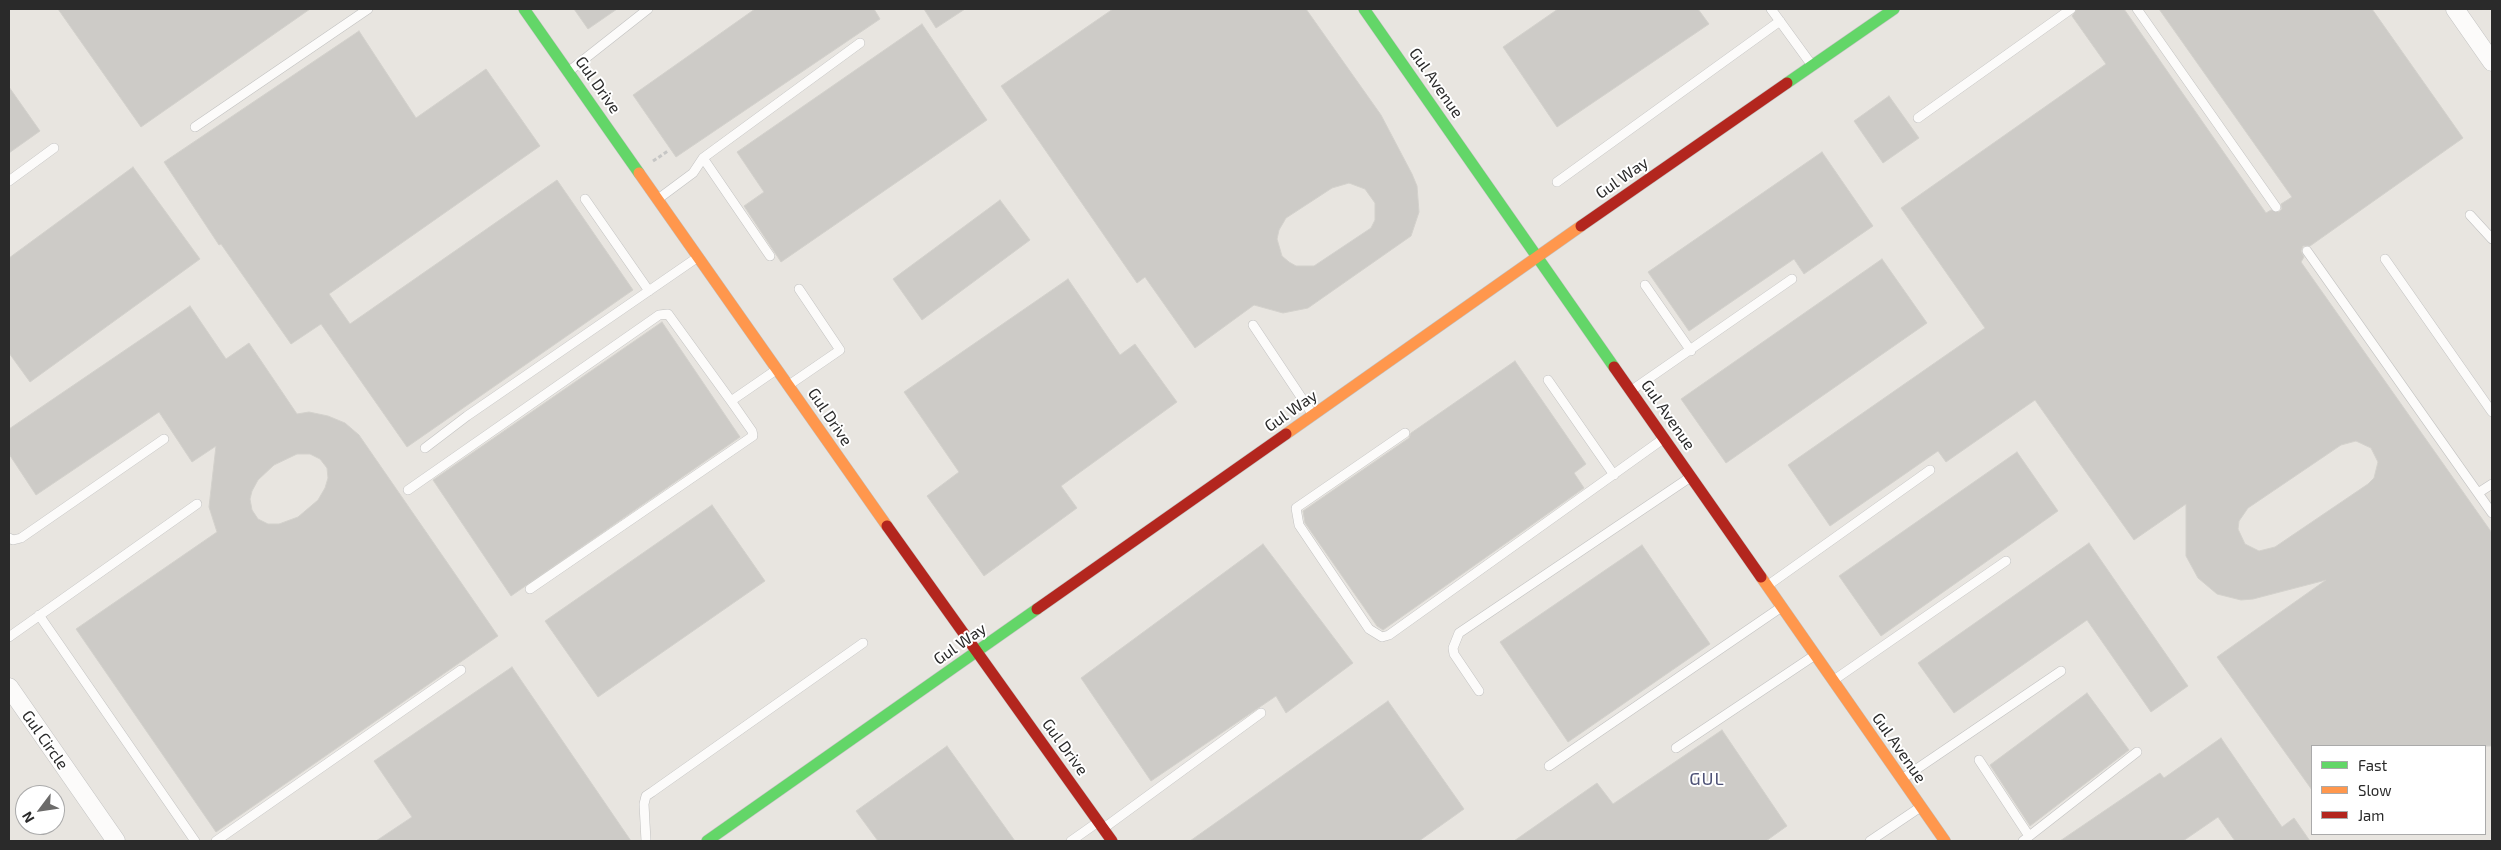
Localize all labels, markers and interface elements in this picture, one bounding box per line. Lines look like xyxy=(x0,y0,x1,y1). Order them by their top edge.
street label: Gul Avenue xyxy=(1405,44,1467,122)
street label: Gul Drive xyxy=(571,53,625,117)
street label: Gul Way xyxy=(1592,153,1652,203)
street label: Gul Avenue xyxy=(1637,376,1699,454)
street label: Gul Drive xyxy=(804,384,856,450)
street label: Gul Way xyxy=(1261,386,1321,436)
street label: Gul Way xyxy=(930,619,990,669)
street label: Gul Circle xyxy=(18,707,72,773)
street label: Gul Avenue xyxy=(1868,709,1930,787)
street label: Gul Drive xyxy=(1038,715,1092,779)
legend xyxy=(2311,745,2486,835)
text: Fast xyxy=(2358,756,2387,774)
district label: GUL xyxy=(1689,768,1725,790)
text: Slow xyxy=(2358,781,2392,799)
north arrow xyxy=(15,785,65,835)
text: Jam xyxy=(2358,806,2384,824)
text: N xyxy=(18,809,37,826)

